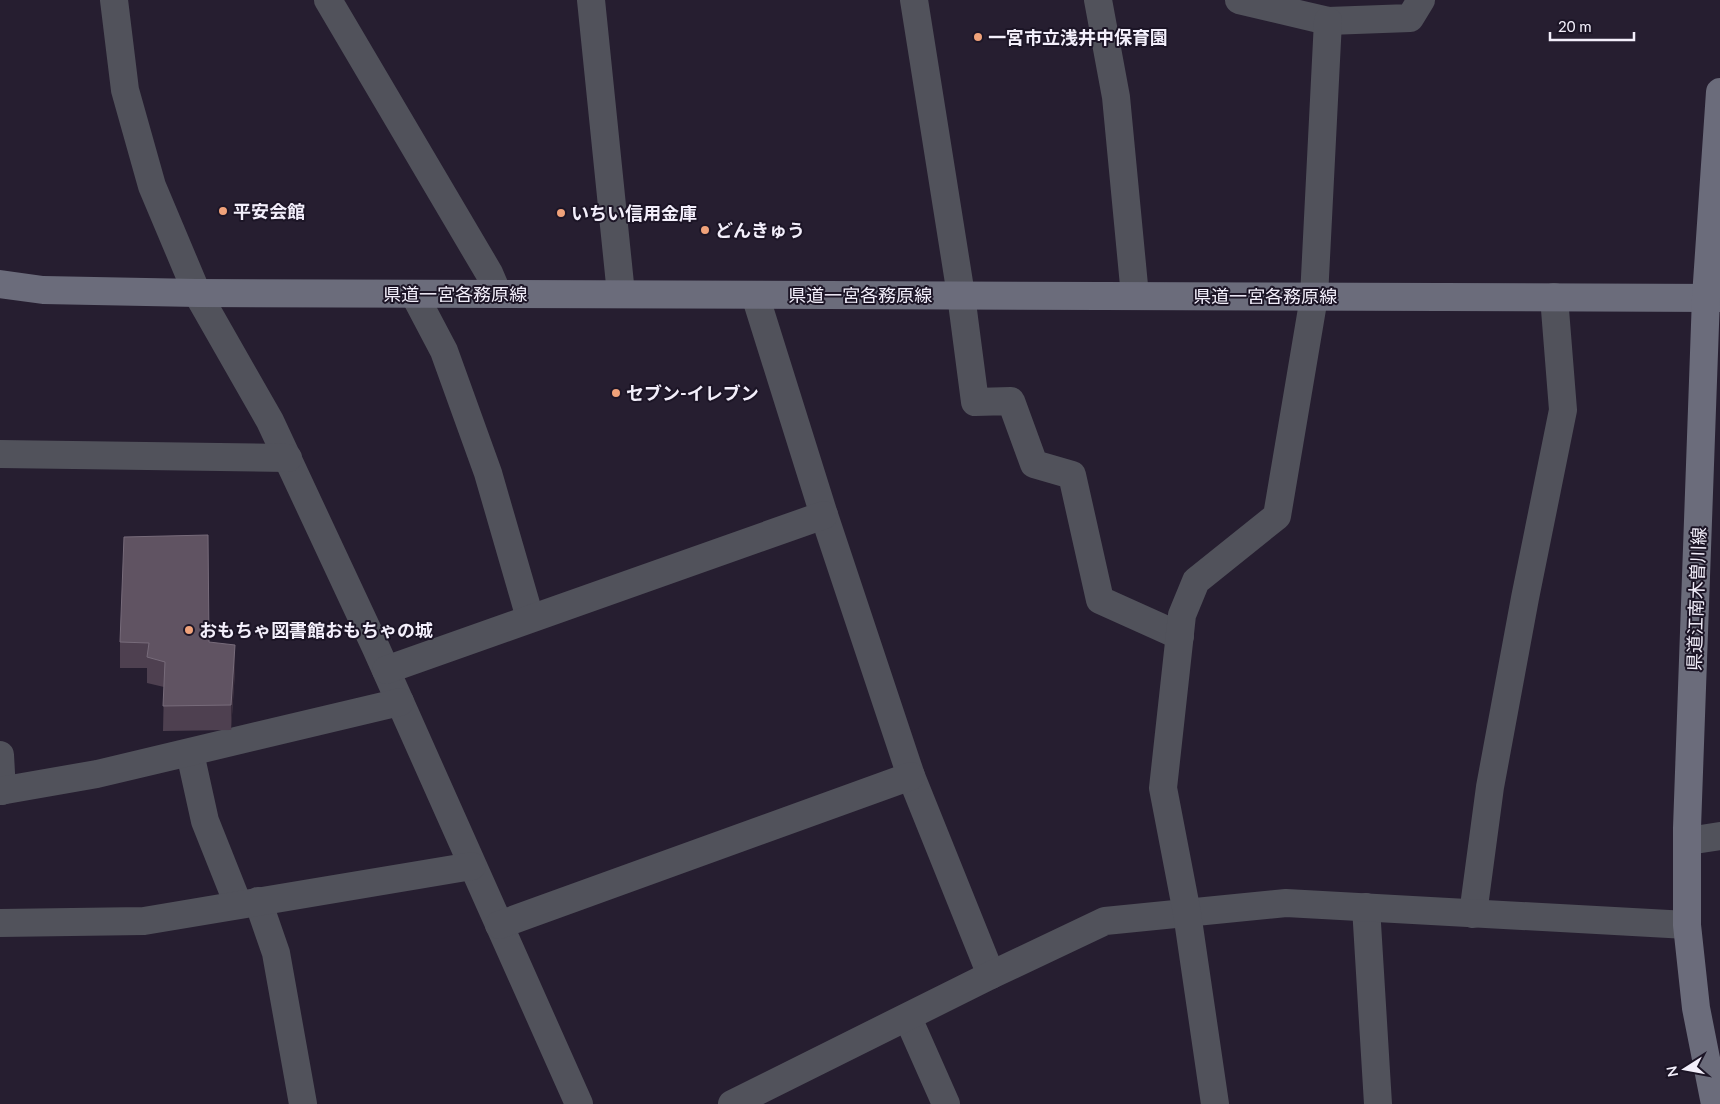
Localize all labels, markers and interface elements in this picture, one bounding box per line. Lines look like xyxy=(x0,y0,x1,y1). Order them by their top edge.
scale bar xyxy=(1550,10,1634,42)
text: 20 m xyxy=(1558,17,1592,35)
place label: 一宮市立浅井中保育園 xyxy=(988,26,1168,48)
marker: 一宮市立浅井中保育園 xyxy=(972,31,984,43)
place label: 平安会館 xyxy=(233,200,305,222)
place label: いちい信用金庫 xyxy=(571,202,697,224)
marker: 平安会館 xyxy=(217,205,229,217)
marker: いちい信用金庫 xyxy=(555,207,567,219)
place label: どんきゅう xyxy=(715,219,805,241)
marker: どんきゅう xyxy=(699,224,711,236)
street label: 県道一宮各務原線 xyxy=(383,283,527,305)
street label: 県道一宮各務原線 xyxy=(788,284,932,306)
street label: 県道一宮各務原線 xyxy=(1193,285,1337,307)
place label: セブン-イレブン xyxy=(626,382,759,404)
marker: セブン-イレブン xyxy=(610,387,622,399)
street label: 県道江南木曽川線 xyxy=(1682,527,1710,671)
place label: おもちゃ図書館おもちゃの城 xyxy=(199,619,433,641)
marker: おもちゃ図書館おもちゃの城 xyxy=(183,624,195,636)
north arrow xyxy=(1660,1044,1710,1094)
text: N xyxy=(1662,1065,1681,1078)

